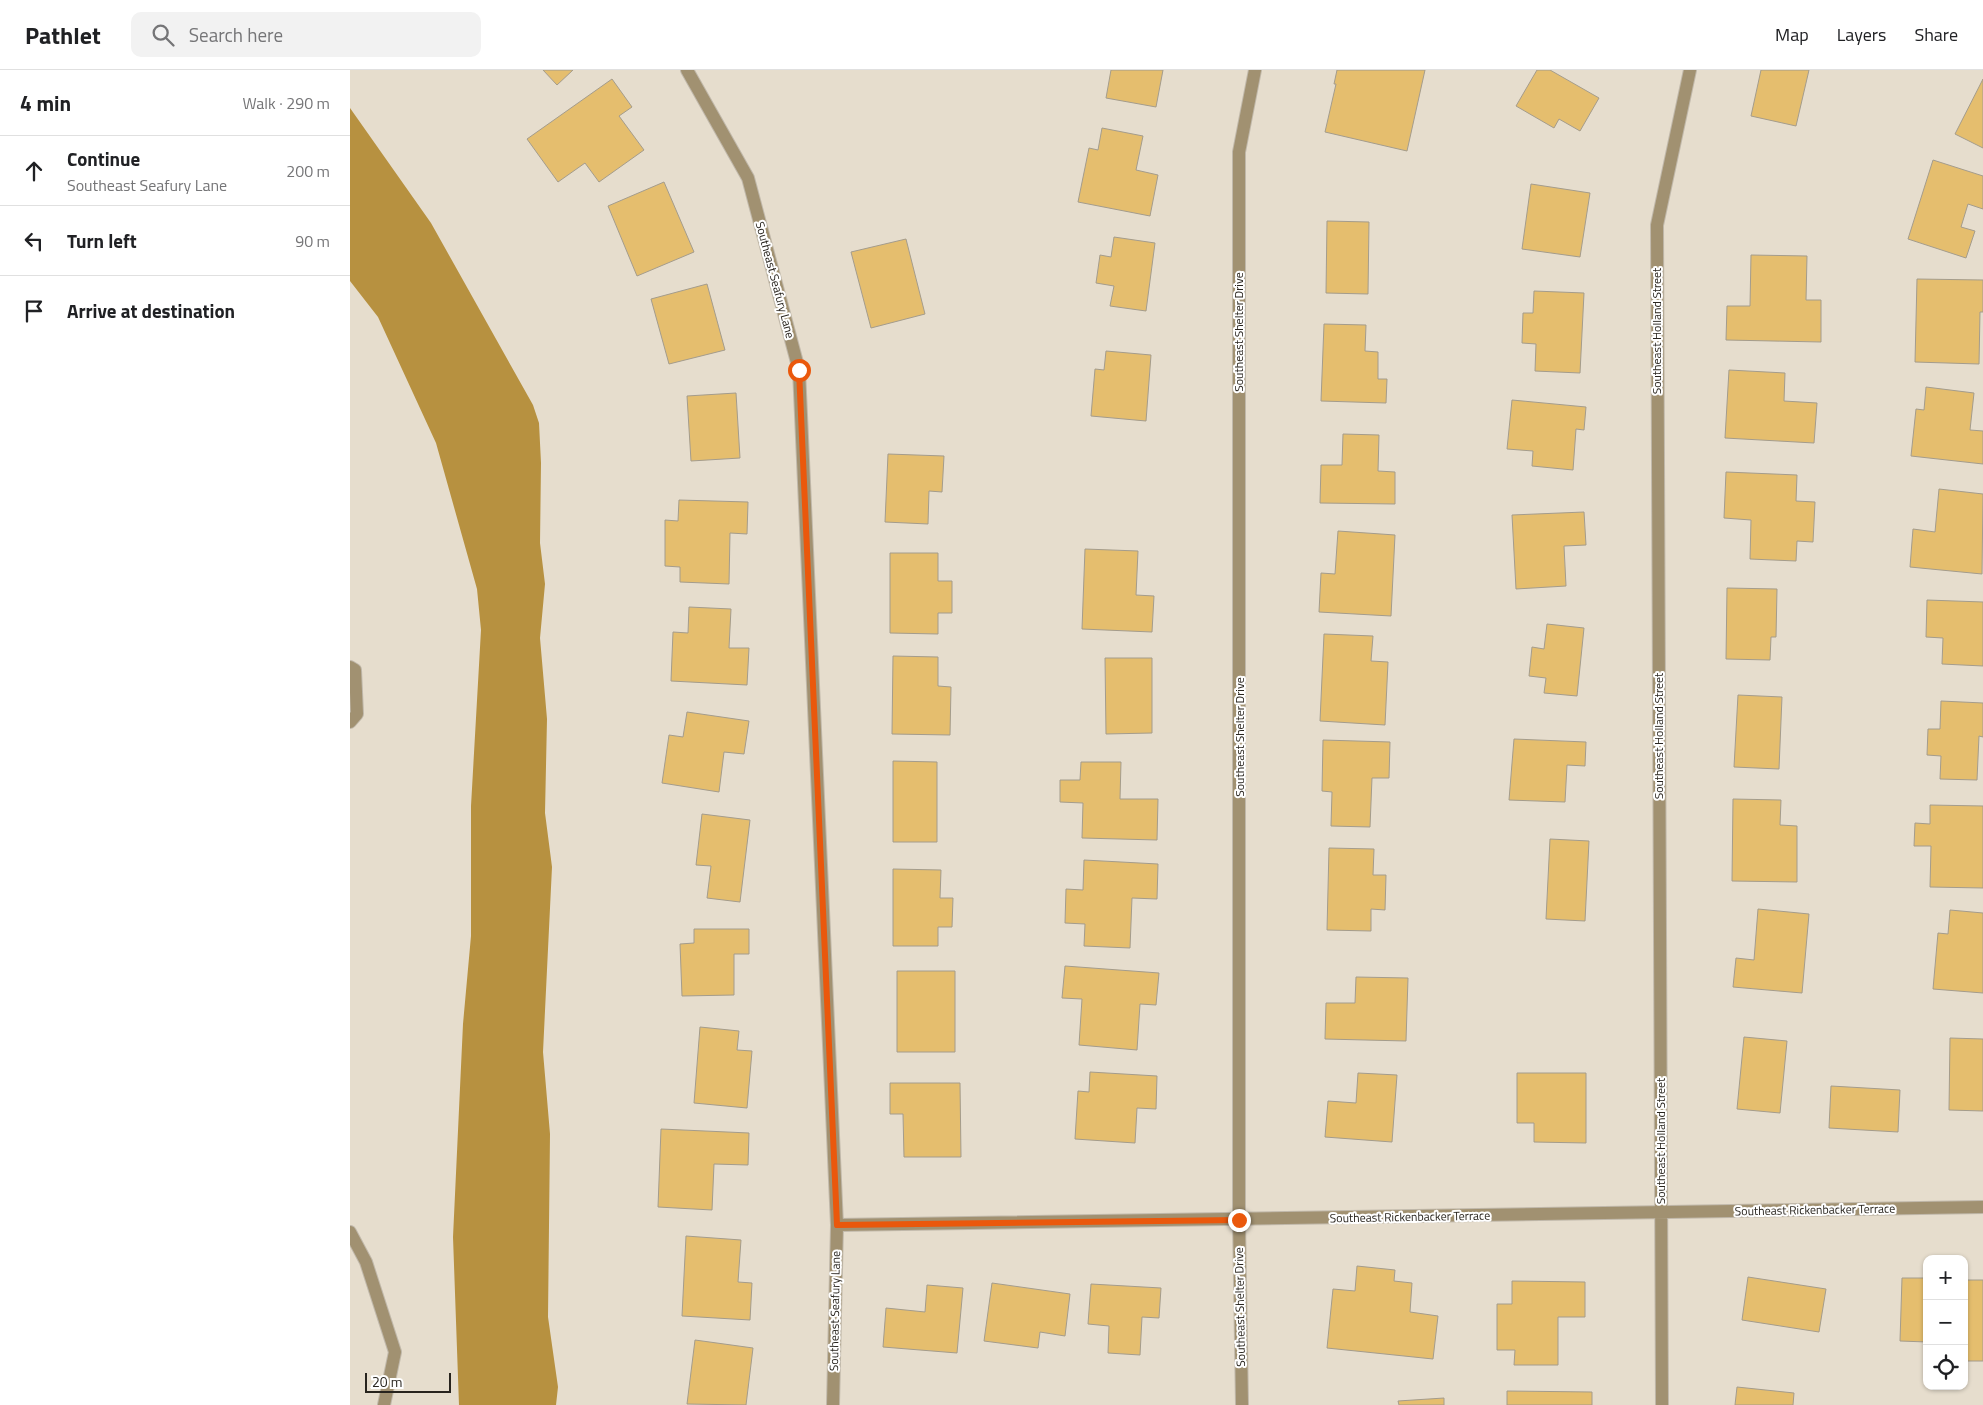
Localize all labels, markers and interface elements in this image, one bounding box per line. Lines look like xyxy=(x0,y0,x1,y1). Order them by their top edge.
search box xyxy=(131,12,481,57)
text: Pathlet xyxy=(25,17,101,53)
text: Search here xyxy=(189,20,283,49)
icon: search xyxy=(149,21,177,49)
text: Map xyxy=(1775,21,1809,48)
text: Layers xyxy=(1837,21,1886,48)
text: Share xyxy=(1914,21,1958,48)
text: 4 min xyxy=(20,87,71,119)
text: Walk · 290 m xyxy=(242,91,330,115)
text: Continue xyxy=(67,144,140,173)
icon: ahead xyxy=(20,157,48,185)
text: 200 m xyxy=(286,159,330,183)
text: Southeast Seafury Lane xyxy=(67,173,227,197)
street label: Southeast Seafury Lane xyxy=(751,219,800,340)
text: Turn left xyxy=(67,226,137,255)
icon: left xyxy=(20,227,48,255)
text: 90 m xyxy=(295,229,330,253)
street label: Southeast Holland Street xyxy=(1647,267,1666,394)
street label: Southeast Shelter Drive xyxy=(1229,272,1248,392)
text: Arrive at destination xyxy=(67,296,235,325)
icon: arrive xyxy=(20,297,48,325)
route start xyxy=(788,359,811,382)
street label: Southeast Holland Street xyxy=(1649,672,1668,799)
street label: Southeast Shelter Drive xyxy=(1230,677,1249,797)
street label: Southeast Holland Street xyxy=(1651,1077,1670,1204)
street label: Southeast Rickenbacker Terrace xyxy=(1735,1199,1895,1220)
street label: Southeast Rickenbacker Terrace xyxy=(1330,1206,1490,1227)
route end xyxy=(1228,1209,1251,1232)
street label: Southeast Shelter Drive xyxy=(1229,1247,1250,1367)
street label: Southeast Seafury Lane xyxy=(824,1251,845,1371)
map controls xyxy=(1923,1255,1968,1390)
button: + xyxy=(1923,1255,1968,1300)
button: − xyxy=(1923,1300,1968,1345)
button: locate xyxy=(1923,1345,1968,1390)
scale bar xyxy=(365,1370,451,1393)
text: 20 m xyxy=(372,1371,402,1392)

